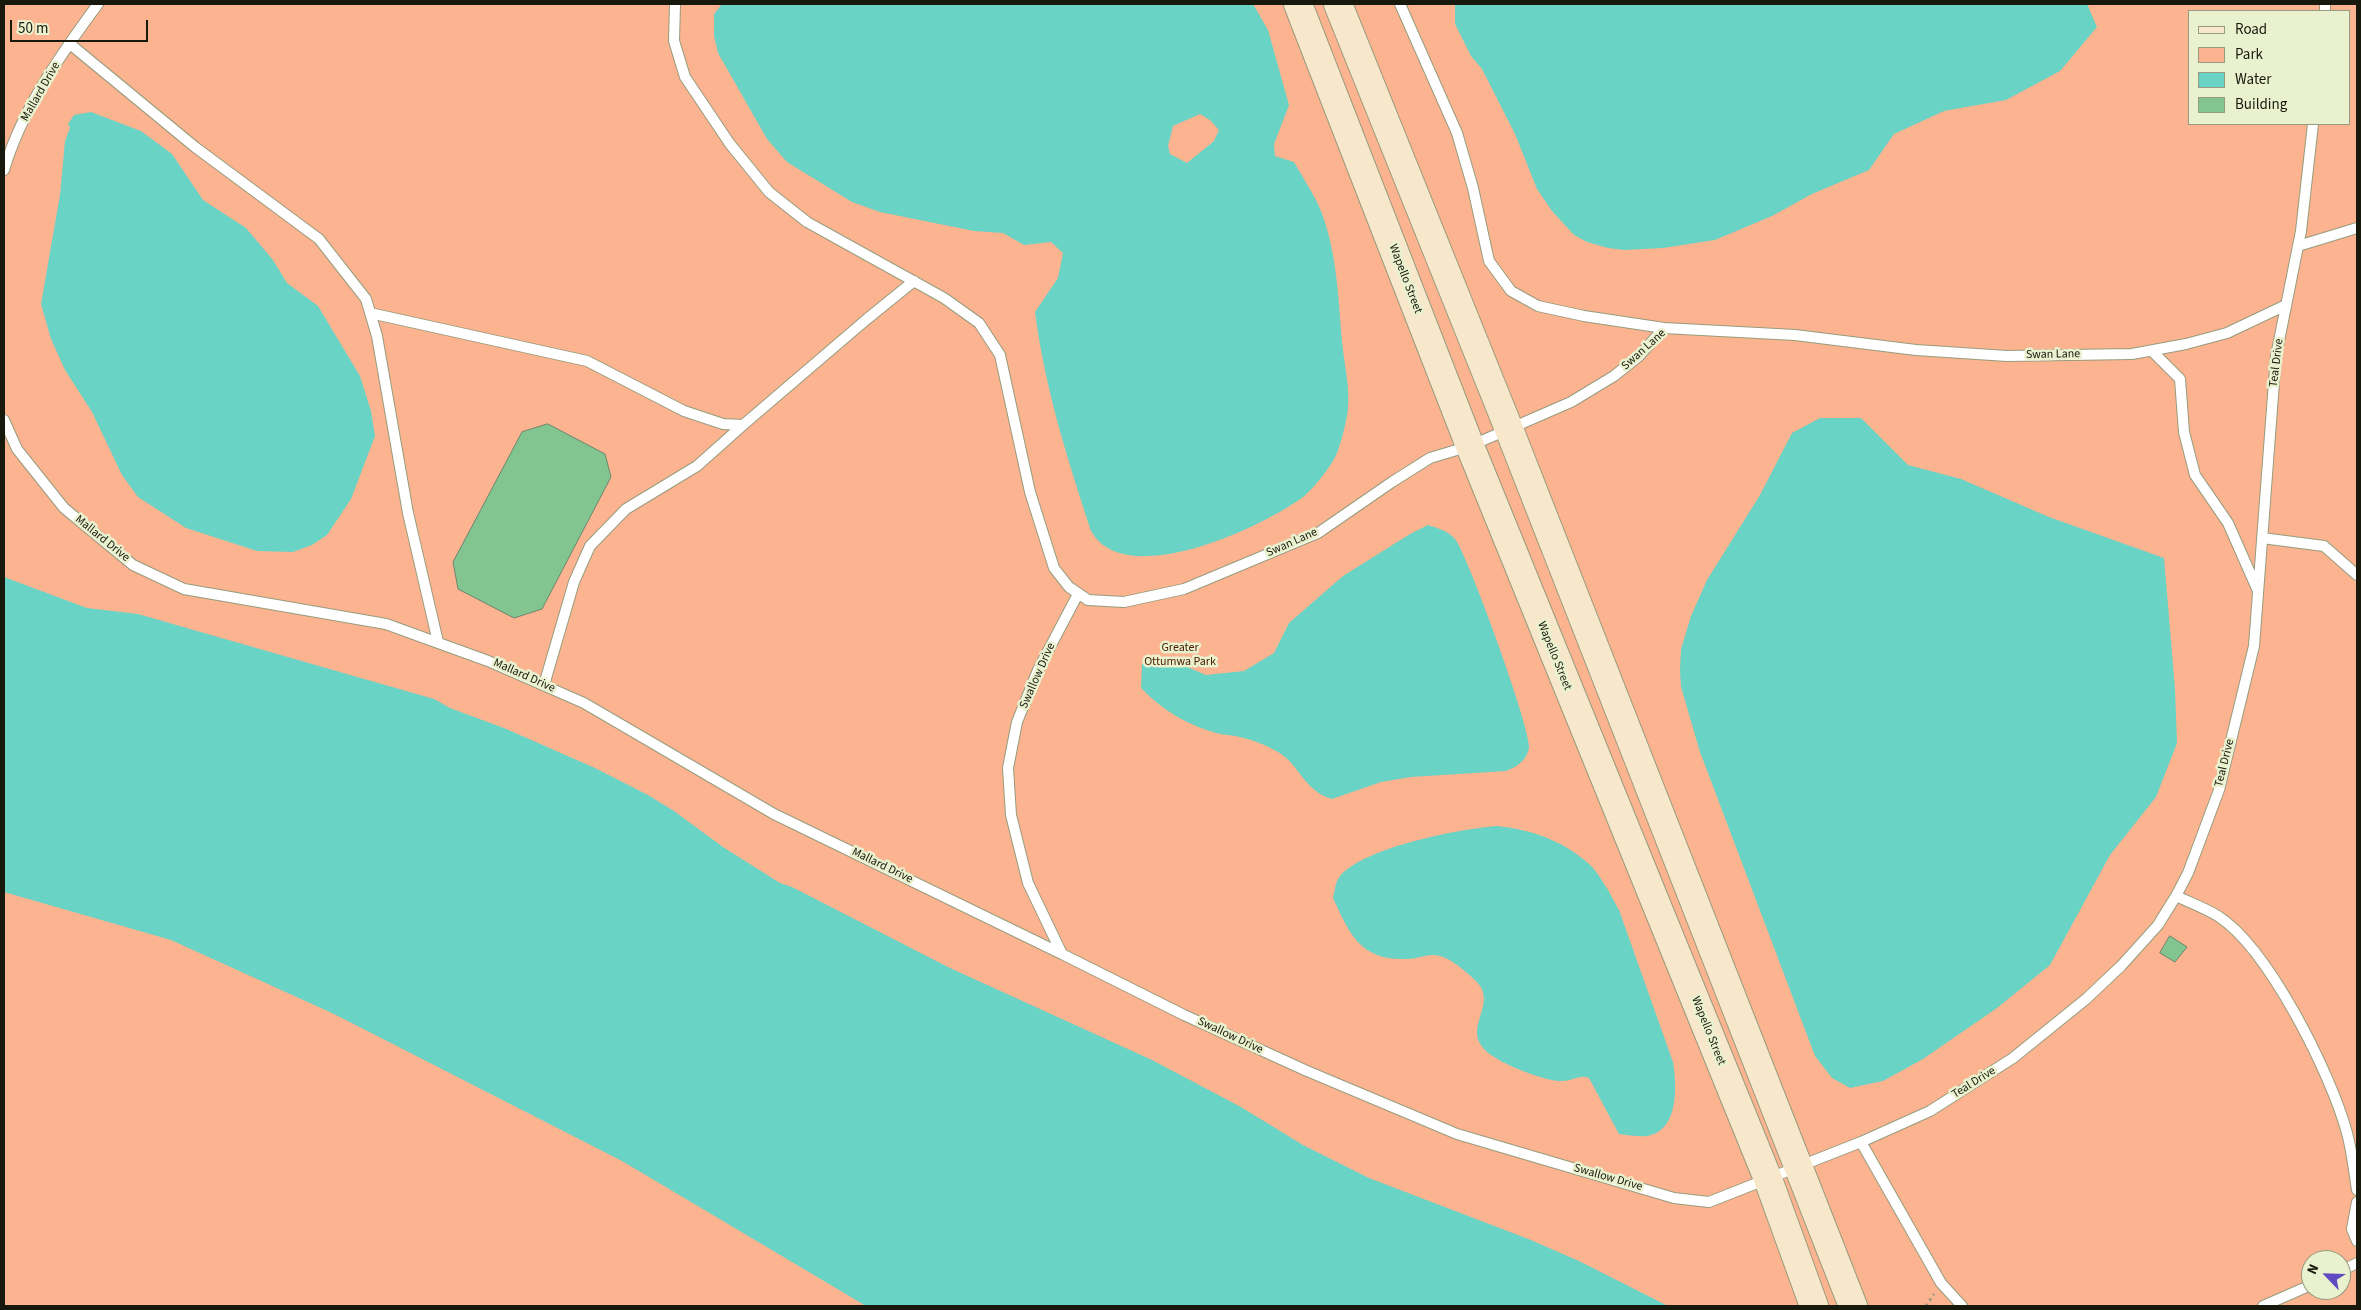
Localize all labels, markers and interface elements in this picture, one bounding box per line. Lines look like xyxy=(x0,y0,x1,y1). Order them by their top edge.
scale bar xyxy=(12,10,150,42)
legend xyxy=(2188,10,2351,125)
text: 50 m xyxy=(18,18,48,39)
text: Road xyxy=(2235,19,2267,40)
text: Park xyxy=(2235,44,2263,65)
street label: Mallard Drive xyxy=(18,60,64,124)
text: Water xyxy=(2235,69,2271,90)
text: Building xyxy=(2235,94,2287,115)
street label: Wapello Street xyxy=(1385,242,1425,316)
street label: Swan Lane xyxy=(1619,326,1669,374)
street label: Teal Drive xyxy=(2267,338,2287,388)
street label: Swan Lane xyxy=(2026,347,2080,363)
street label: Mallard Drive xyxy=(72,513,132,565)
street label: Swan Lane xyxy=(1264,525,1320,561)
street label: Wapello Street xyxy=(1534,619,1574,693)
street label: Swallow Drive xyxy=(1017,641,1059,711)
park label: Greater Ottumwa Park xyxy=(1144,641,1216,669)
street label: Mallard Drive xyxy=(491,656,557,696)
street label: Teal Drive xyxy=(2212,738,2238,788)
street label: Mallard Drive xyxy=(849,845,915,887)
street label: Wapello Street xyxy=(1688,994,1728,1068)
street label: Swallow Drive xyxy=(1195,1015,1265,1057)
street label: Teal Drive xyxy=(1949,1064,1999,1102)
street label: Swallow Drive xyxy=(1572,1161,1644,1195)
north arrow xyxy=(2301,1250,2351,1300)
text: N xyxy=(2302,1261,2324,1278)

